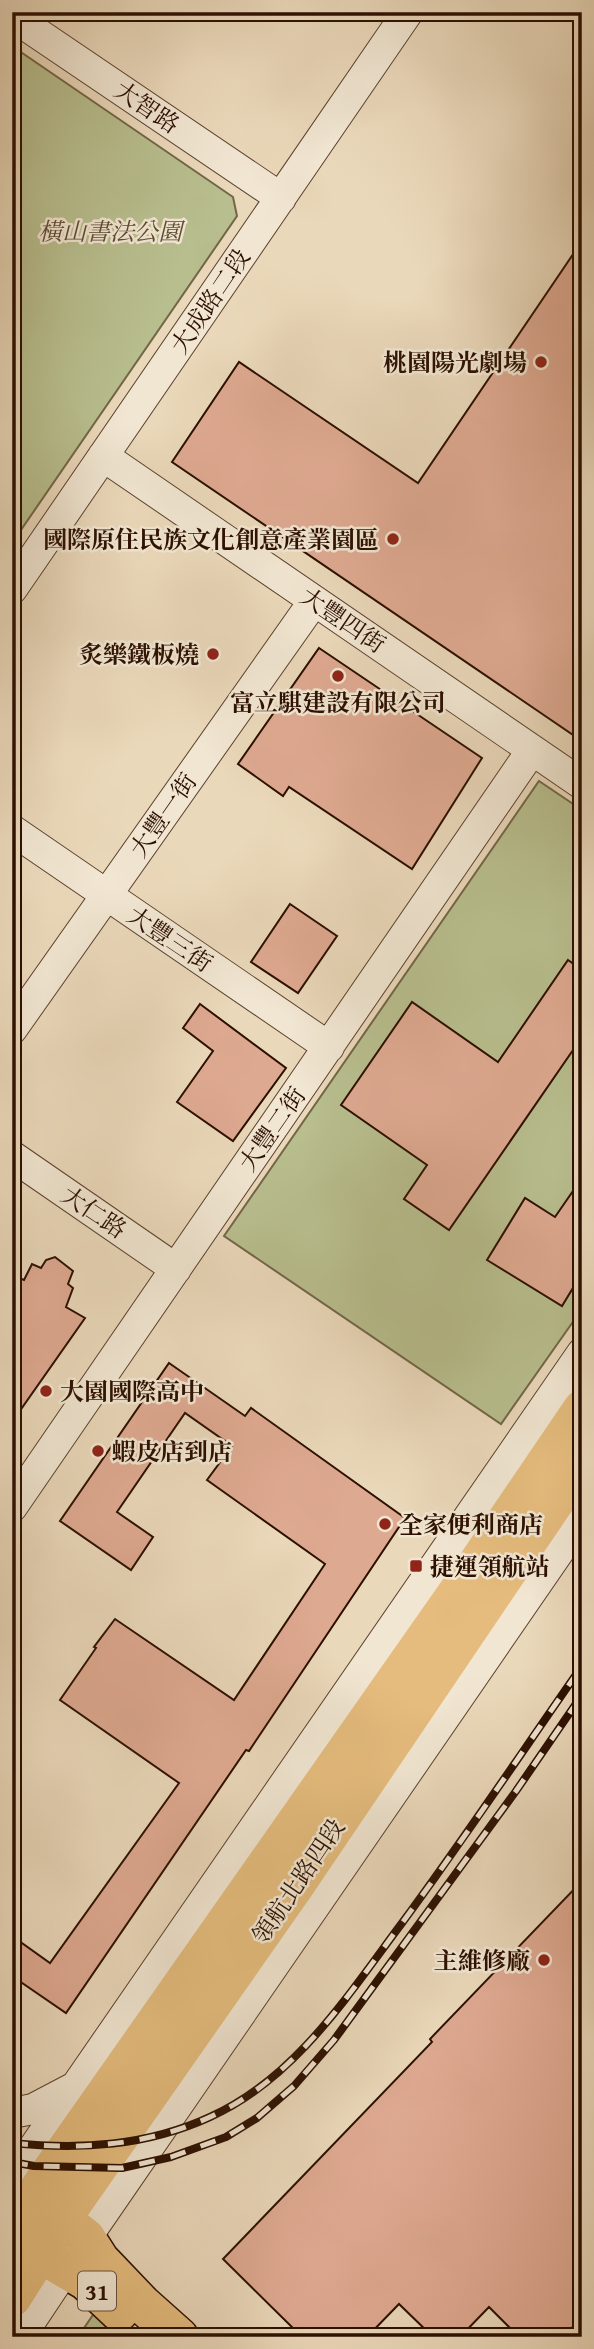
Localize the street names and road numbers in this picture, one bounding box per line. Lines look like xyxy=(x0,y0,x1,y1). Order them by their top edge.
street label: 大智路 xyxy=(107,72,187,142)
street label: 大成路二段 xyxy=(162,241,258,361)
street label: 大豐四街 xyxy=(293,579,393,661)
street label: 大豐一街 xyxy=(121,766,205,864)
street label: 大豐三街 xyxy=(120,898,220,980)
street label: 大豐二街 xyxy=(230,1080,314,1178)
street label: 大仁路 xyxy=(54,1177,134,1247)
street label: 領航北路四段 xyxy=(243,1812,353,1950)
road number: 31 xyxy=(78,2272,116,2310)

